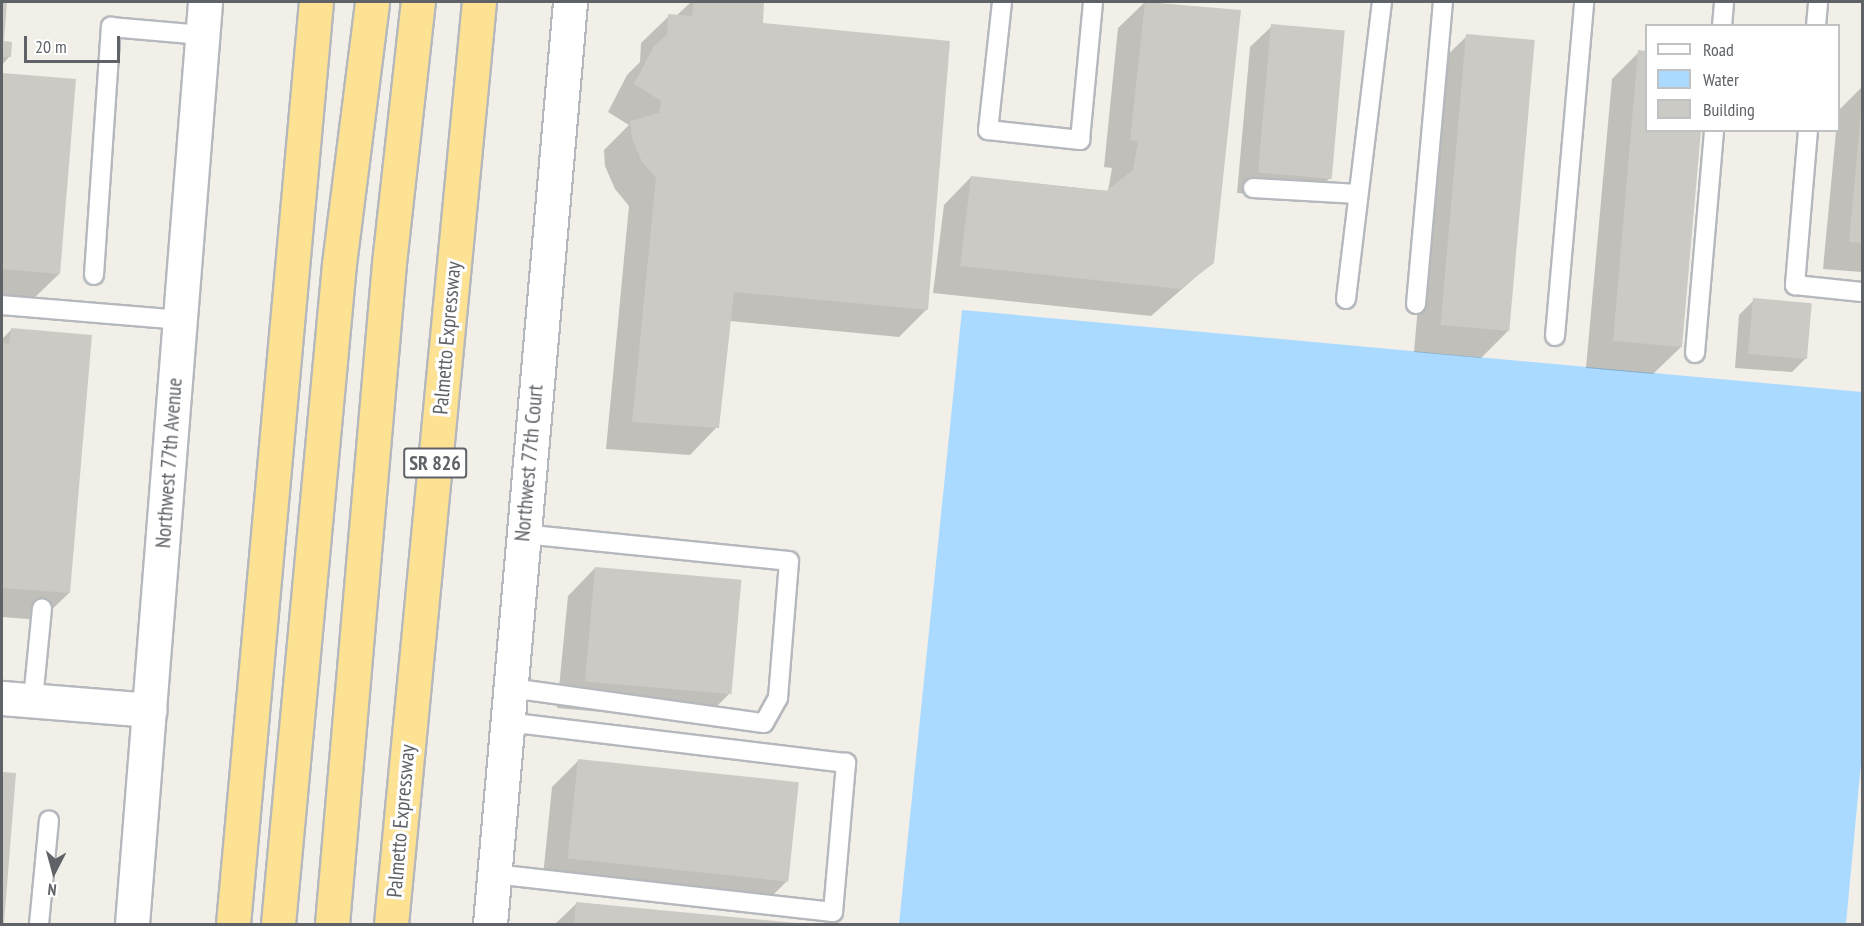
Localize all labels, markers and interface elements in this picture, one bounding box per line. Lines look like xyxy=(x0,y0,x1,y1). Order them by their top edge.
scale bar xyxy=(27,24,123,62)
legend xyxy=(1645,24,1840,132)
text: 20 m xyxy=(35,35,67,58)
text: Road xyxy=(1703,38,1734,61)
text: Water xyxy=(1703,68,1739,91)
text: Building xyxy=(1703,98,1755,121)
street label: Palmetto Expressway xyxy=(428,260,466,416)
street label: Northwest 77th Avenue xyxy=(150,377,188,549)
street label: Northwest 77th Court xyxy=(510,384,548,542)
road number: SR 826 xyxy=(402,446,468,480)
street label: Palmetto Expressway xyxy=(382,743,420,899)
north arrow xyxy=(24,842,84,902)
text: N xyxy=(47,880,57,900)

